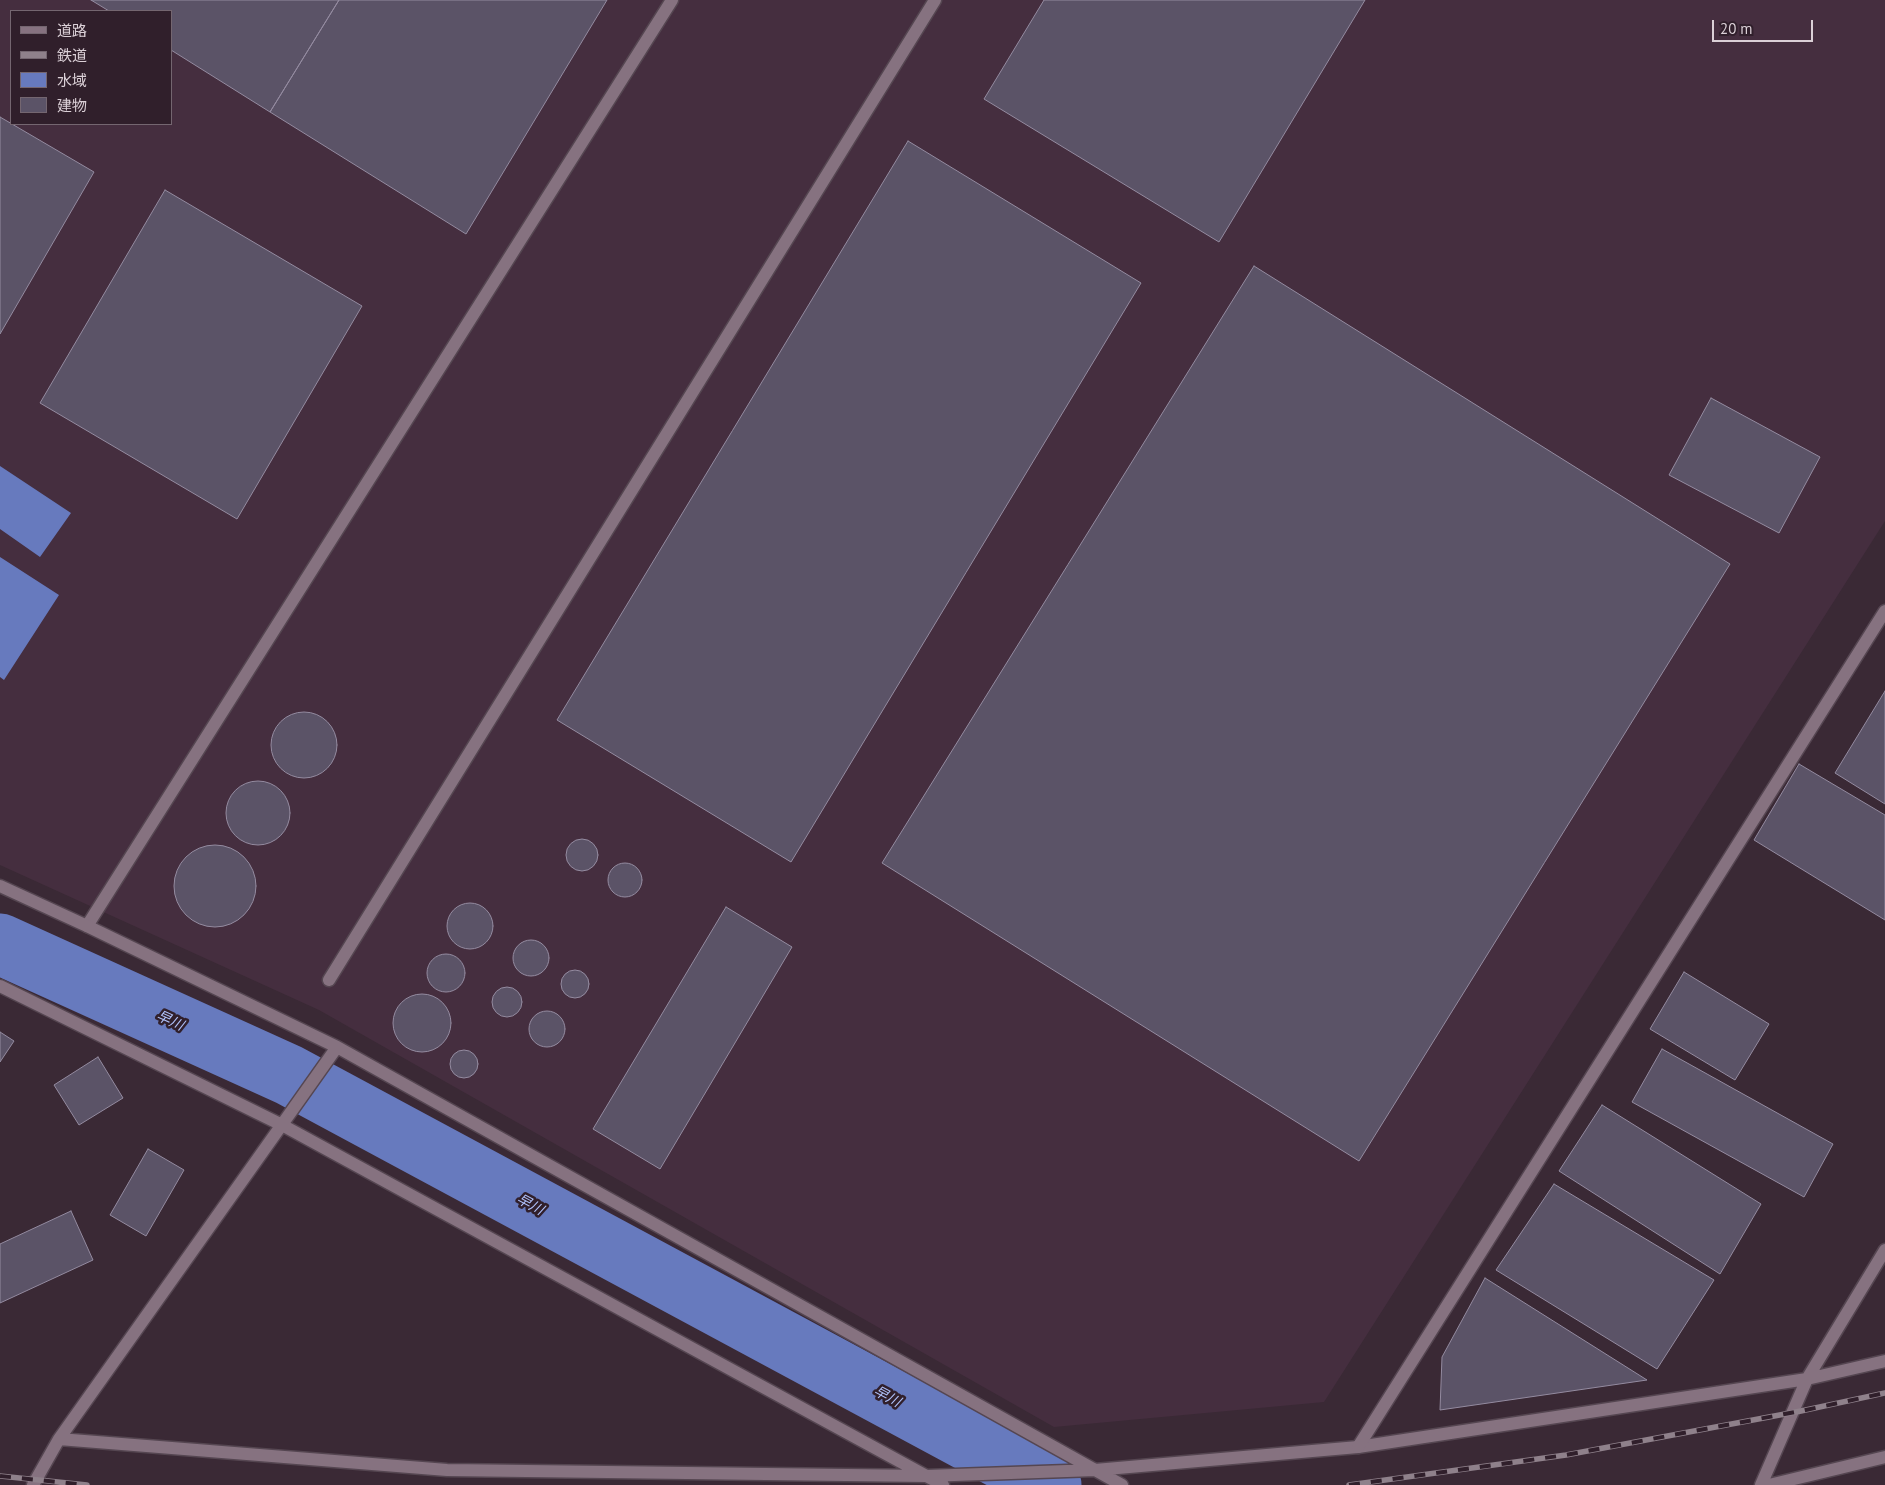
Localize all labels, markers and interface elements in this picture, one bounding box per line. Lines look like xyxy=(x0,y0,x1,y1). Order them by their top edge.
legend xyxy=(10,10,172,125)
scale bar xyxy=(1715,10,1816,42)
text: 20 m xyxy=(1720,19,1753,38)
text: 道路 xyxy=(57,21,87,40)
text: 鉄道 xyxy=(57,46,87,65)
text: 水域 xyxy=(57,71,87,90)
text: 建物 xyxy=(57,96,87,115)
water label: 早川 xyxy=(154,1008,186,1034)
water label: 早川 xyxy=(514,1191,546,1219)
water label: 早川 xyxy=(871,1383,903,1411)

